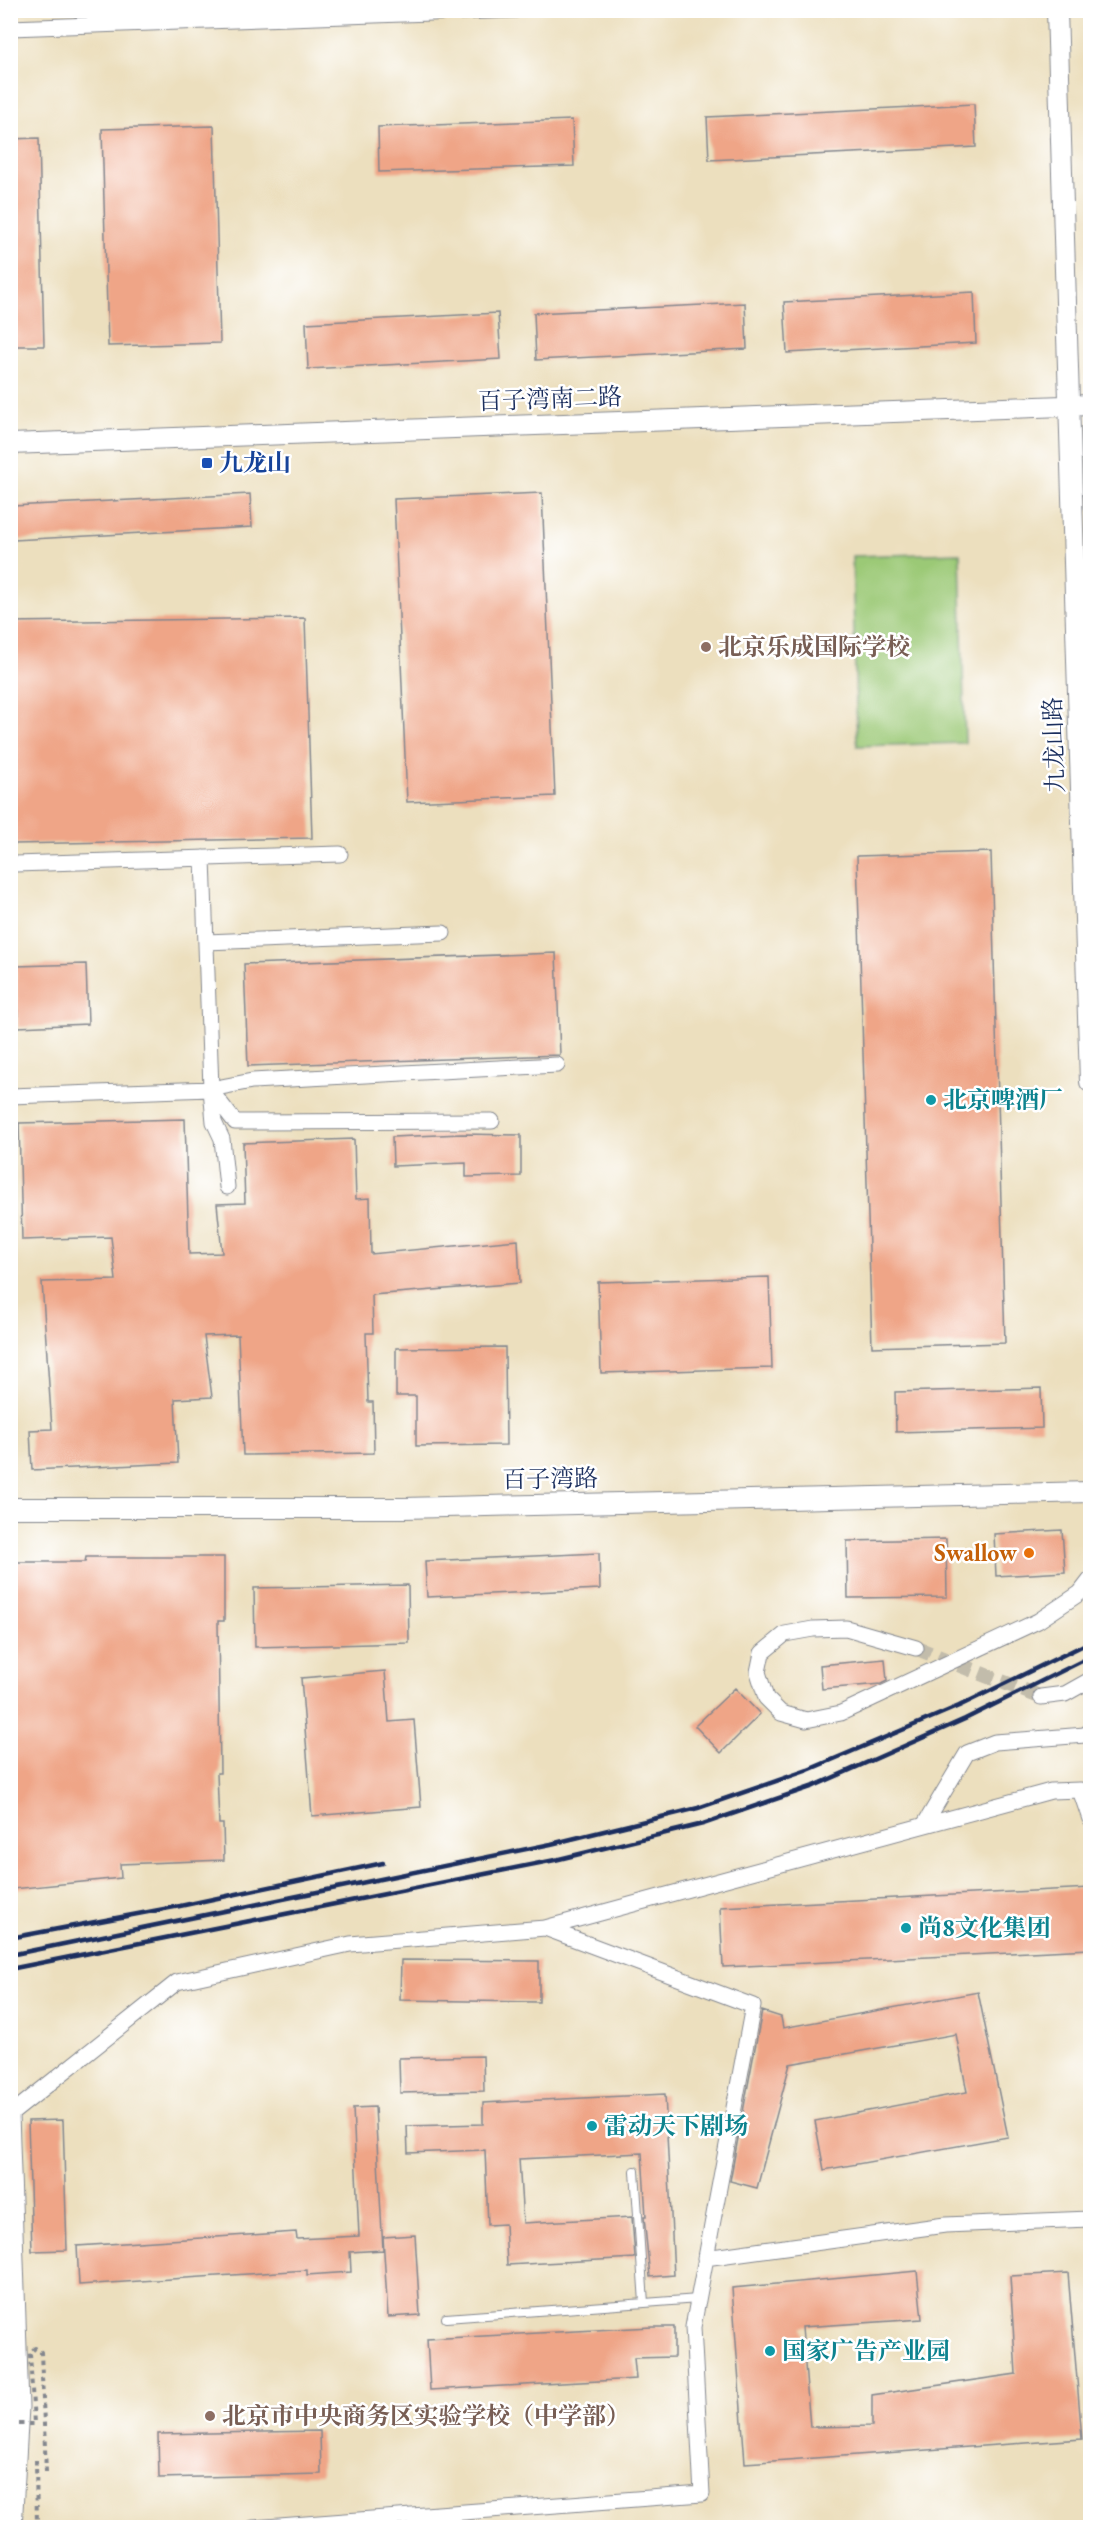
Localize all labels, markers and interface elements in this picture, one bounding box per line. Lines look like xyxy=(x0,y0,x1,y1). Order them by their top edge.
street label: 百子湾南二路 xyxy=(477,380,622,417)
place label: 九龙山 xyxy=(219,447,291,478)
marker: 九龙山 xyxy=(200,456,214,470)
place label: 北京乐成国际学校 xyxy=(718,631,910,662)
marker: 北京乐成国际学校 xyxy=(699,640,713,654)
street label: 九龙山路 xyxy=(1036,697,1071,794)
place label: 北京啤酒厂 xyxy=(943,1084,1063,1115)
marker: 北京啤酒厂 xyxy=(924,1093,938,1107)
street label: 百子湾路 xyxy=(502,1462,598,1495)
place label: Swallow xyxy=(934,1537,1017,1568)
marker: Swallow xyxy=(1022,1546,1036,1560)
place label: 尚8文化集团 xyxy=(918,1912,1051,1943)
marker: 尚8文化集团 xyxy=(899,1921,913,1935)
place label: 雷动天下剧场 xyxy=(604,2110,748,2141)
marker: 雷动天下剧场 xyxy=(585,2119,599,2133)
place label: 国家广告产业园 xyxy=(782,2335,950,2366)
marker: 国家广告产业园 xyxy=(763,2344,777,2358)
place label: 北京市中央商务区实验学校（中学部） xyxy=(222,2400,630,2431)
marker: 北京市中央商务区实验学校（中学部） xyxy=(203,2409,217,2423)

